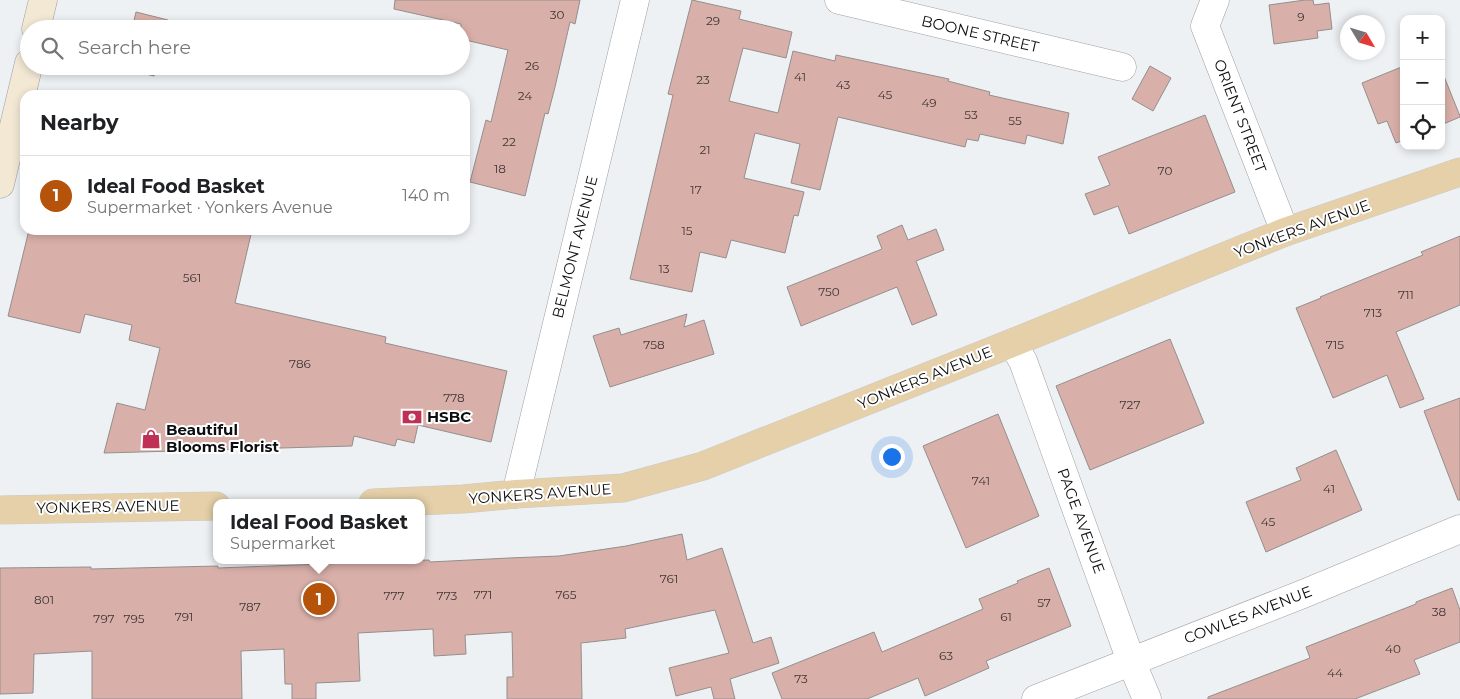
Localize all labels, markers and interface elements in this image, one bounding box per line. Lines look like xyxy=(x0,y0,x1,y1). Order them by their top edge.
house number: 30 xyxy=(550,7,564,22)
house number: 9 xyxy=(1297,9,1305,24)
street label: BOONE STREET xyxy=(920,11,1041,56)
house number: 29 xyxy=(706,13,720,28)
north arrow xyxy=(1340,15,1385,60)
map controls xyxy=(1400,15,1445,150)
button: + xyxy=(1400,15,1445,60)
search box xyxy=(20,20,470,75)
icon: search xyxy=(38,34,66,62)
text: Search here xyxy=(78,36,191,59)
street label: ORIENT STREET xyxy=(1210,56,1271,176)
house number: 26 xyxy=(525,58,539,73)
button: − xyxy=(1400,60,1445,105)
house number: 41 xyxy=(794,69,806,84)
house number: 23 xyxy=(696,72,710,87)
house number: 43 xyxy=(836,77,850,92)
house number: 45 xyxy=(878,87,893,102)
house number: 24 xyxy=(518,88,532,103)
house number: 49 xyxy=(921,95,937,110)
button: locate xyxy=(1400,105,1445,150)
house number: 53 xyxy=(964,107,978,122)
text: Nearby xyxy=(40,110,119,135)
house number: 55 xyxy=(1008,113,1022,128)
house number: 22 xyxy=(502,134,516,149)
house number: 21 xyxy=(699,142,711,157)
house number: 18 xyxy=(494,161,506,176)
house number: 70 xyxy=(1158,163,1172,178)
street label: BELMONT AVENUE xyxy=(548,174,601,320)
text: Ideal Food Basket xyxy=(87,175,265,198)
house number: 17 xyxy=(690,182,702,197)
text: 1 xyxy=(53,186,59,205)
text: 140 m xyxy=(402,186,450,205)
street label: YONKERS AVENUE xyxy=(1231,195,1372,262)
text: Supermarket · Yonkers Avenue xyxy=(87,198,333,217)
house number: 15 xyxy=(681,223,693,238)
house number: 13 xyxy=(658,261,670,276)
house number: 561 xyxy=(183,270,201,285)
house number: 750 xyxy=(818,284,840,299)
house number: 711 xyxy=(1398,287,1414,302)
house number: 713 xyxy=(1364,305,1382,320)
house number: 758 xyxy=(643,337,665,352)
house number: 715 xyxy=(1326,337,1344,352)
street label: YONKERS AVENUE xyxy=(855,342,995,413)
house number: 786 xyxy=(289,356,311,371)
house number: 778 xyxy=(443,390,465,405)
house number: 727 xyxy=(1120,397,1140,412)
bank icon: HSBC xyxy=(401,406,423,428)
place label: HSBC xyxy=(427,407,471,426)
place label: Beautiful Blooms Florist xyxy=(166,420,279,456)
shop icon: Beautiful Blooms Florist xyxy=(140,428,162,450)
your location xyxy=(879,444,905,470)
street label: PAGE AVENUE xyxy=(1054,465,1109,576)
house number: 741 xyxy=(972,473,990,488)
street label: YONKERS AVENUE xyxy=(468,479,612,508)
house number: 41 xyxy=(1323,481,1335,496)
street label: YONKERS AVENUE xyxy=(36,496,180,517)
popup xyxy=(213,499,425,564)
text: Ideal Food Basket xyxy=(230,511,408,534)
house number: 45 xyxy=(1261,514,1276,529)
text: Supermarket xyxy=(230,534,336,553)
house number: 761 xyxy=(660,571,678,586)
pin: 1 xyxy=(303,580,335,618)
street label: COWLES AVENUE xyxy=(1181,581,1314,648)
house number: 771 xyxy=(474,587,492,602)
house number: 765 xyxy=(556,587,577,602)
house number: 777 xyxy=(383,588,405,603)
house number: 773 xyxy=(437,588,458,603)
house number: 801 xyxy=(34,592,54,607)
house number: 57 xyxy=(1037,595,1051,610)
house number: 787 xyxy=(239,599,261,614)
house number: 38 xyxy=(1432,604,1447,619)
house number: 791 xyxy=(175,609,193,624)
house number: 61 xyxy=(1000,609,1012,624)
house number: 797 xyxy=(93,611,115,626)
house number: 795 xyxy=(123,611,145,626)
house number: 40 xyxy=(1385,641,1401,656)
house number: 63 xyxy=(939,648,953,663)
house number: 44 xyxy=(1327,665,1343,680)
house number: 73 xyxy=(794,671,808,686)

